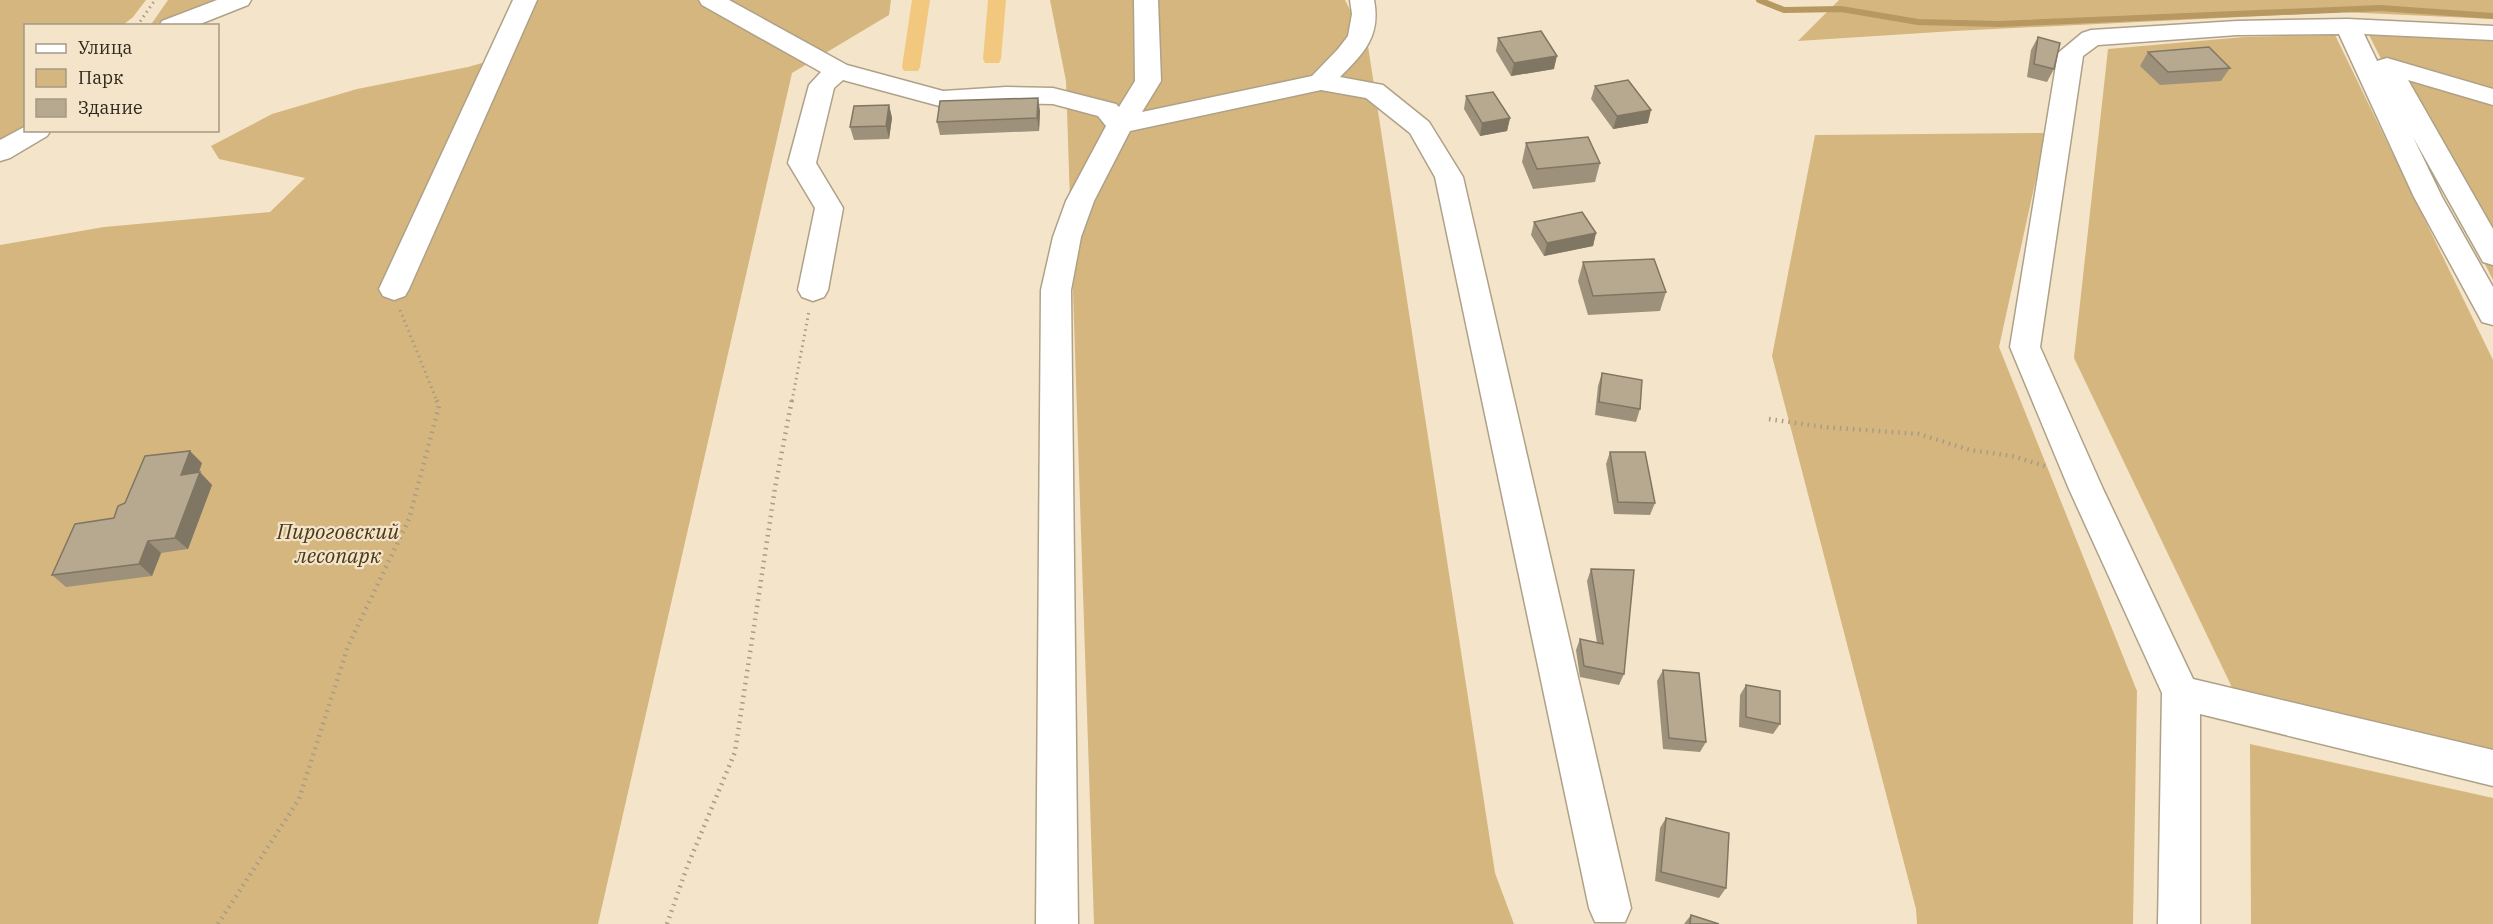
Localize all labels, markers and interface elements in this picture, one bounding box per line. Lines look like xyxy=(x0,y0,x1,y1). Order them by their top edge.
legend xyxy=(24,24,219,132)
text: Улица xyxy=(78,36,133,59)
text: Парк xyxy=(78,66,124,89)
text: Здание xyxy=(78,96,143,119)
park label: Пироговский лесопарк xyxy=(276,517,399,569)

